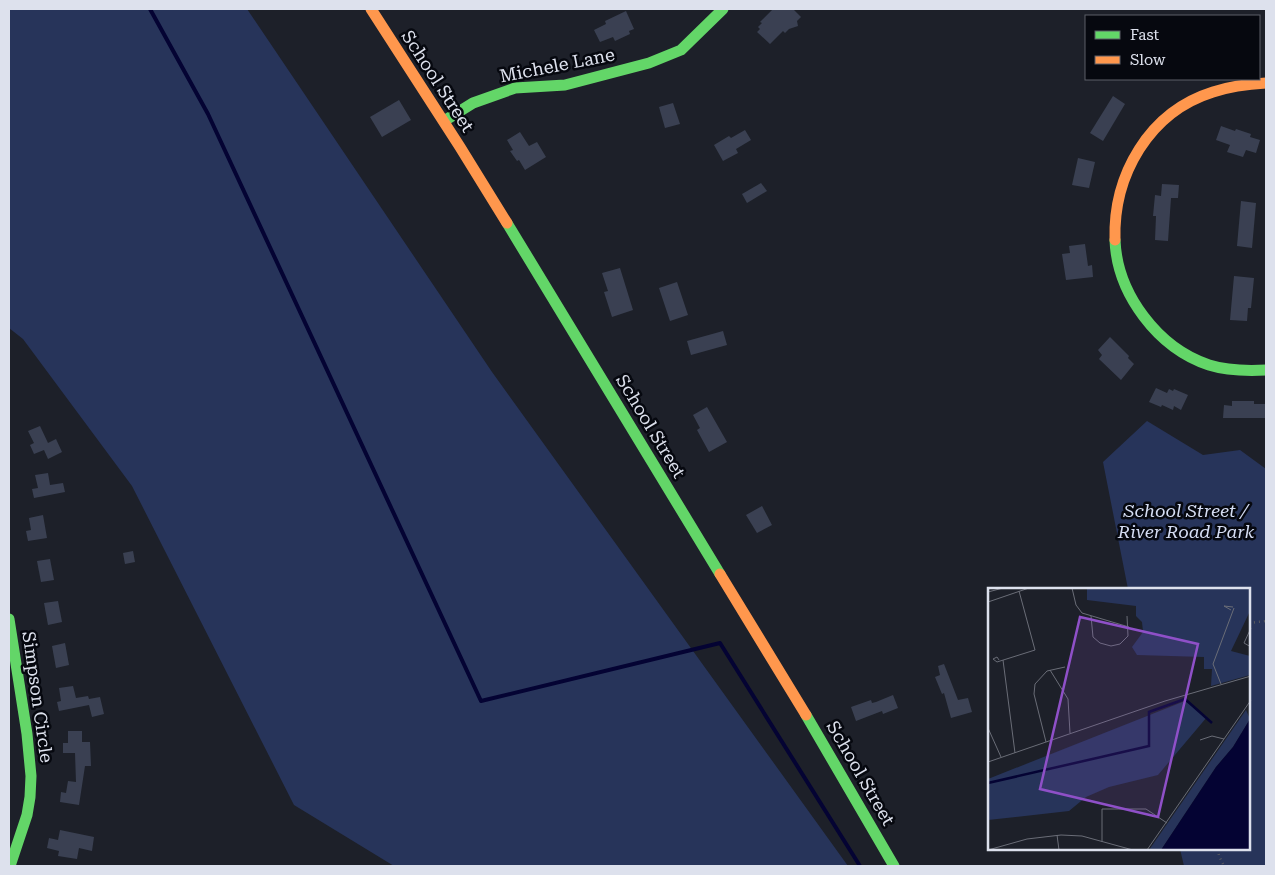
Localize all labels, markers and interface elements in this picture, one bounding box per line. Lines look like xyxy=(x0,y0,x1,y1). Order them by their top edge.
legend xyxy=(1085,15,1260,80)
street label: School Street xyxy=(397,26,479,136)
text: Fast xyxy=(1130,26,1160,44)
street label: Michele Lane xyxy=(498,44,616,86)
text: Slow xyxy=(1130,51,1166,69)
street label: School Street xyxy=(612,370,690,482)
park label: School Street / River Road Park xyxy=(1117,500,1254,542)
inset map xyxy=(988,588,1250,850)
street label: Simpson Circle xyxy=(18,630,58,764)
street label: School Street xyxy=(823,717,899,829)

